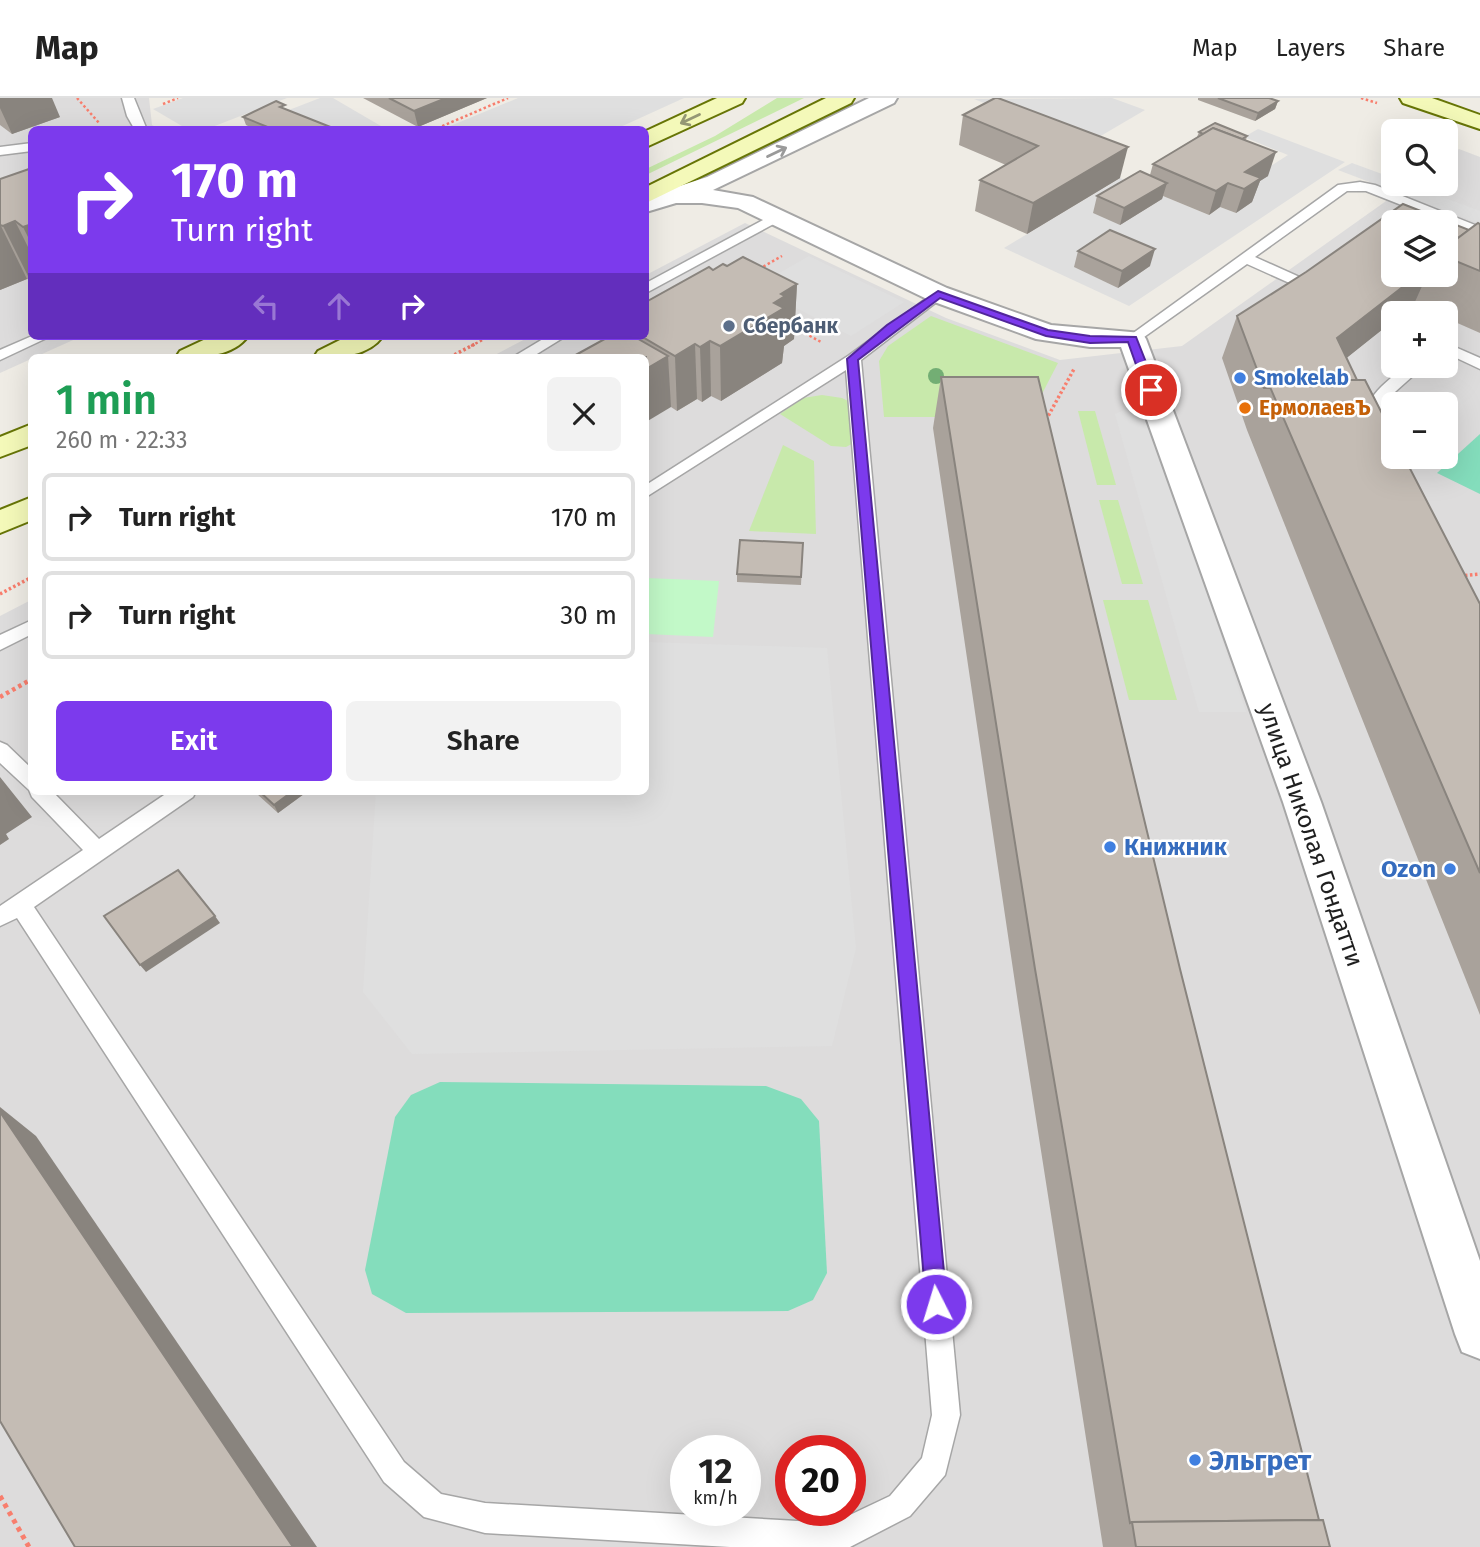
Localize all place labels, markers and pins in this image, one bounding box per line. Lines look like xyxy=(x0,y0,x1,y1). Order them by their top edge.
place label: Сбербанк xyxy=(743,313,838,339)
marker: Сбербанк xyxy=(721,318,737,334)
pin xyxy=(1121,360,1181,420)
place label: Smokelab xyxy=(1254,365,1349,391)
marker: Smokelab xyxy=(1232,370,1248,386)
place label: ЕрмолаевЪ xyxy=(1259,395,1371,421)
marker: ЕрмолаевЪ xyxy=(1237,400,1253,416)
place label: Книжник xyxy=(1124,833,1228,861)
marker: Книжник xyxy=(1102,839,1118,855)
place label: Ozon xyxy=(1381,855,1436,883)
marker: Ozon xyxy=(1442,861,1458,877)
place label: Эльгрет xyxy=(1209,1444,1312,1477)
marker: Эльгрет xyxy=(1187,1452,1203,1468)

